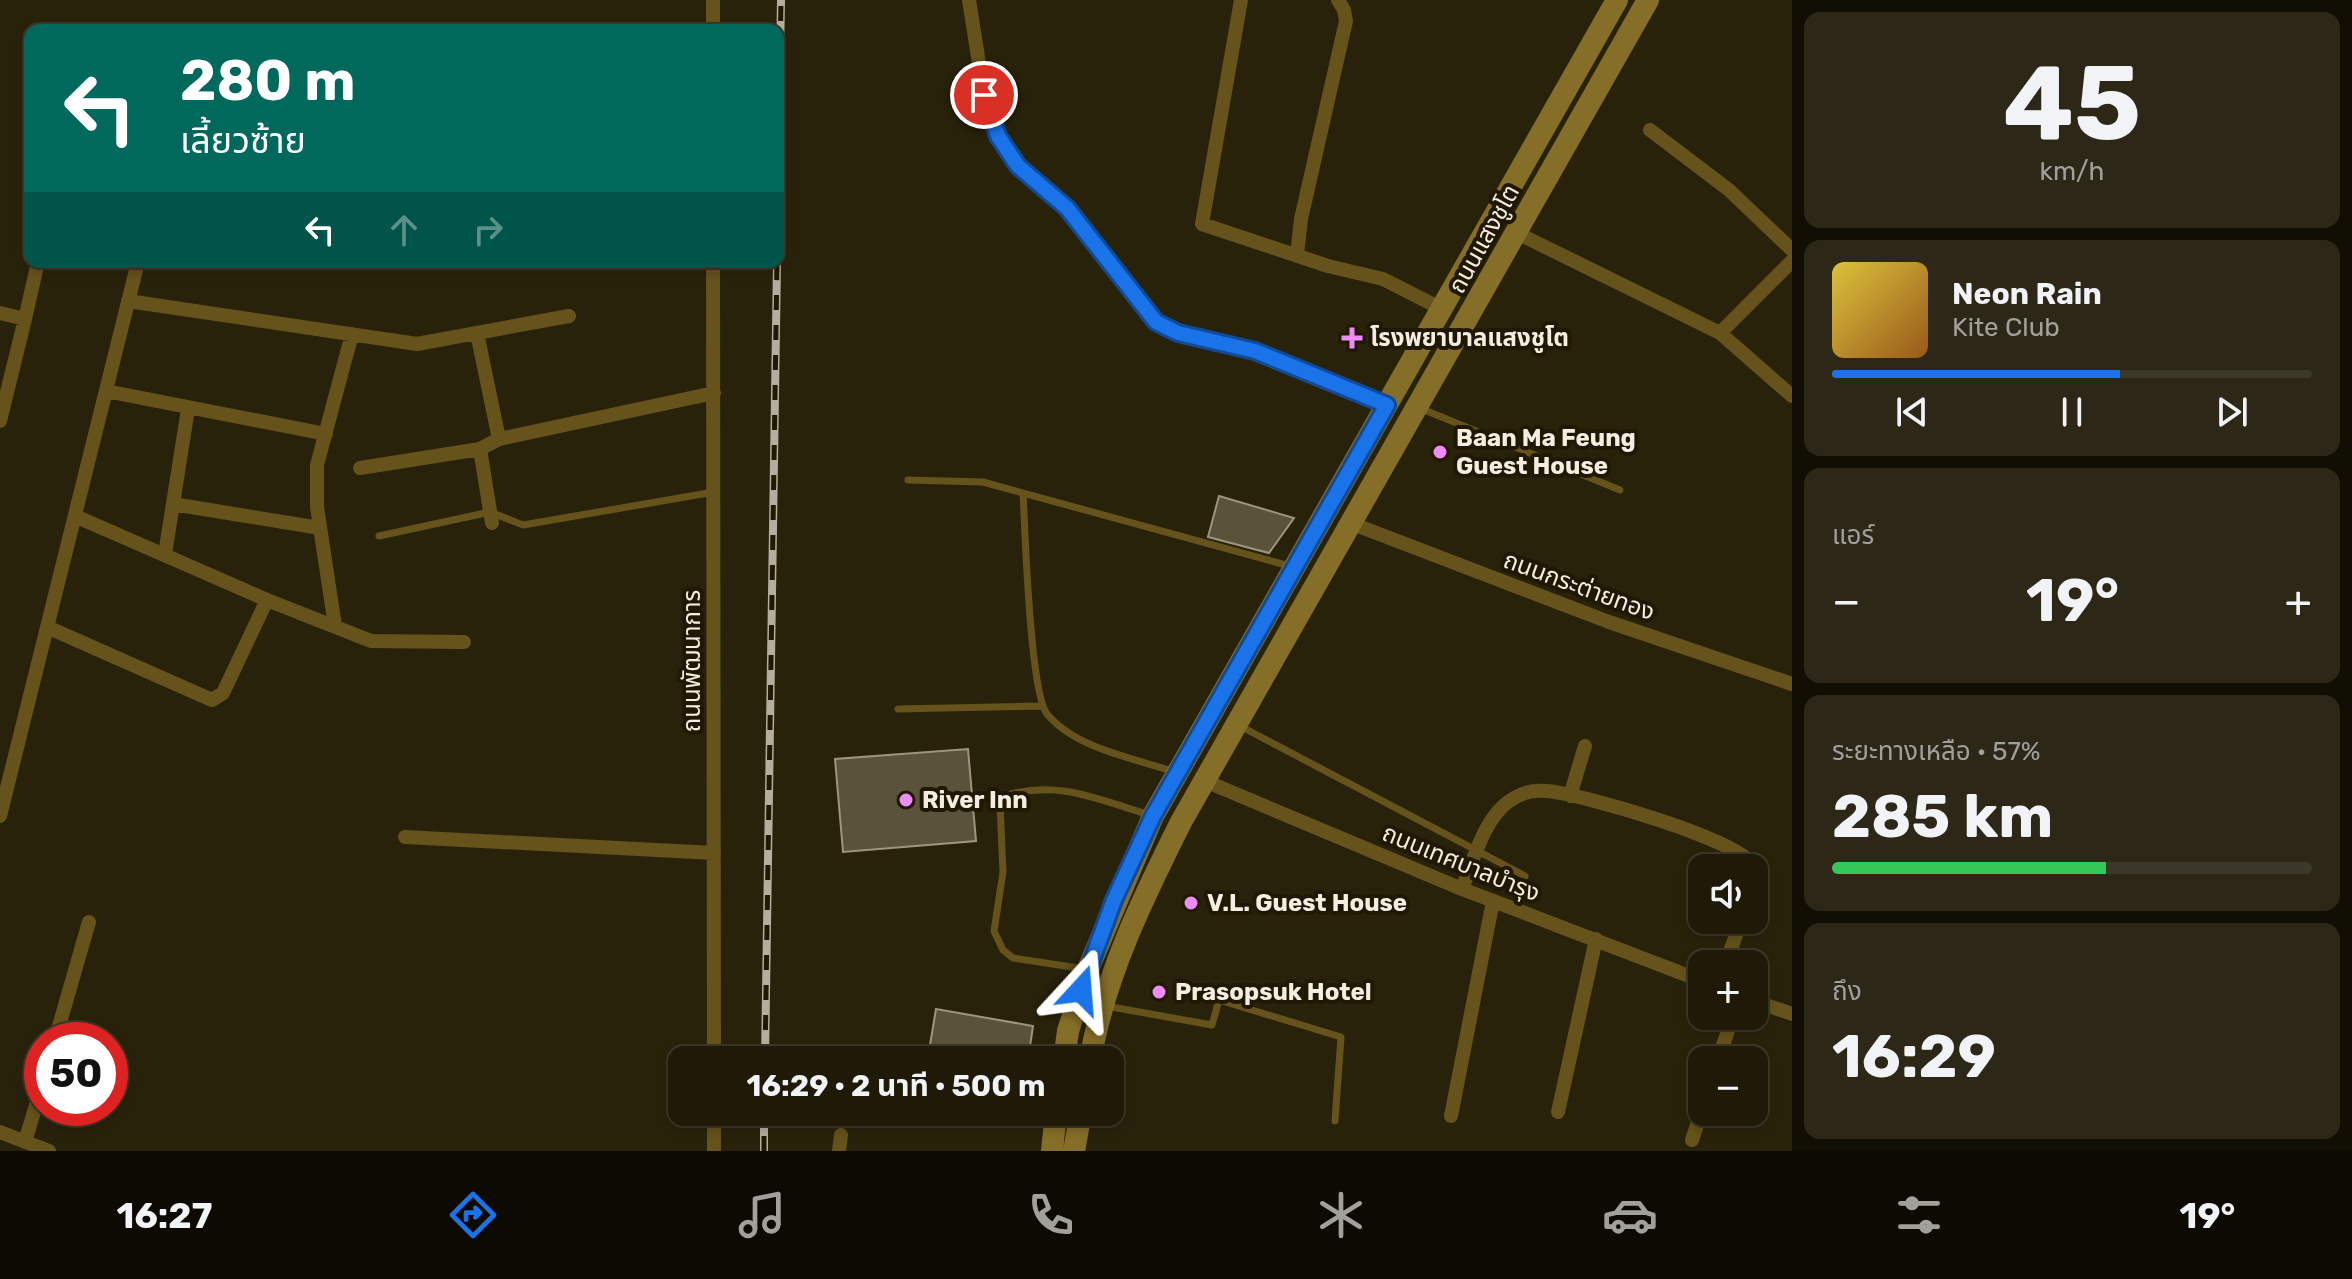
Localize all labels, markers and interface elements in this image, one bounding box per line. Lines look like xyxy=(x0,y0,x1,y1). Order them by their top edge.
text: 45 xyxy=(2003,42,2141,165)
text: 280 m xyxy=(180,48,356,114)
icon: left xyxy=(48,56,152,160)
pin xyxy=(950,61,1018,129)
icon: arrive xyxy=(962,73,1006,117)
text: เลี้ยวซ้าย xyxy=(180,119,306,162)
text: km/h xyxy=(2040,156,2104,187)
street label: ถนนแสงชูโต xyxy=(1443,180,1526,299)
icon: left xyxy=(298,208,342,252)
icon: ahead xyxy=(382,208,426,252)
icon: right xyxy=(466,208,510,252)
text: Neon Rain xyxy=(1952,276,2102,312)
text: Kite Club xyxy=(1952,312,2060,343)
place label: โรงพยาบาลแสงชูโต xyxy=(1370,324,1569,353)
marker: โรงพยาบาลแสงชูโต xyxy=(1341,327,1363,349)
icon: previous xyxy=(1890,390,1934,434)
icon: pause xyxy=(2050,390,2094,434)
icon: next xyxy=(2210,390,2254,434)
place label: Baan Ma Feung Guest House xyxy=(1456,424,1636,480)
marker: Baan Ma Feung Guest House xyxy=(1431,443,1449,461)
text: แอร์ xyxy=(1832,520,1874,551)
street label: ถนนกระต่ายทอง xyxy=(1500,546,1658,626)
text: 19° xyxy=(2026,565,2119,636)
text: − xyxy=(1832,575,1861,627)
text: + xyxy=(2285,575,2312,627)
street label: ถนนพัฒนาการ xyxy=(678,590,706,732)
text: ระยะทางเหลือ · 57% xyxy=(1832,736,2041,767)
text: 285 km xyxy=(1832,781,2053,852)
place label: River Inn xyxy=(922,786,1028,814)
marker: River Inn xyxy=(897,791,915,809)
street label: ถนนเทศบาลบำรุง xyxy=(1378,819,1544,908)
map controls xyxy=(1688,854,1768,1126)
button: sound xyxy=(1688,854,1768,934)
place label: V.L. Guest House xyxy=(1207,889,1407,917)
marker: V.L. Guest House xyxy=(1182,894,1200,912)
position arrow xyxy=(1039,948,1123,1032)
button: + xyxy=(1688,950,1768,1030)
text: ถึง xyxy=(1832,976,1862,1007)
place label: Prasopsuk Hotel xyxy=(1175,978,1372,1006)
marker: Prasopsuk Hotel xyxy=(1150,983,1168,1001)
text: 16:29 xyxy=(1832,1021,1996,1092)
speed limit sign: 50 xyxy=(24,1022,128,1126)
button: − xyxy=(1688,1046,1768,1126)
text: 16:29 · 2 นาที · 500 m xyxy=(747,1068,1045,1104)
icon: directions xyxy=(445,1187,501,1243)
icon: music xyxy=(734,1187,790,1243)
icon: phone xyxy=(1023,1187,1079,1243)
icon: climate xyxy=(1313,1187,1369,1243)
icon: car xyxy=(1602,1187,1658,1243)
icon: filters xyxy=(1891,1187,1947,1243)
text: 16:27 xyxy=(117,1194,212,1237)
text: 19° xyxy=(2180,1194,2235,1237)

